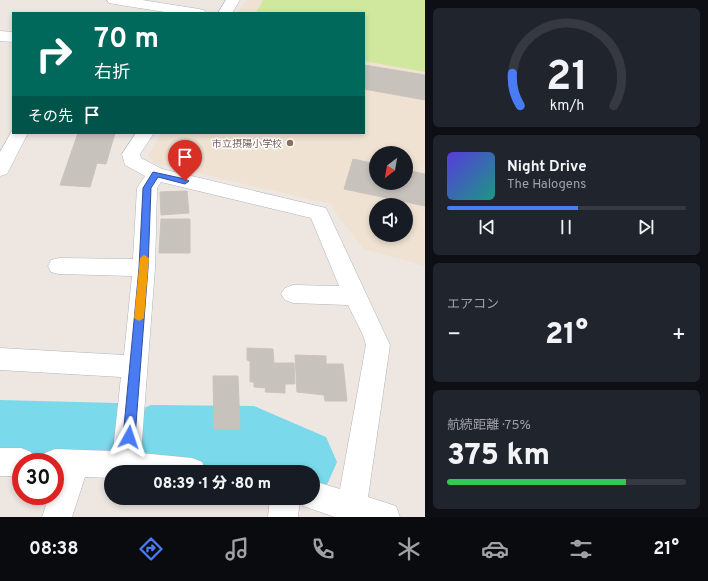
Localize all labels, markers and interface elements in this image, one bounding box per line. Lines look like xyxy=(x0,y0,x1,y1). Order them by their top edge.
text: 70 m xyxy=(94,22,159,58)
icon: right xyxy=(28,28,80,80)
text: 21 xyxy=(545,51,588,104)
text: 右折 xyxy=(94,62,130,85)
text: km/h xyxy=(549,96,584,114)
icon: arrive xyxy=(81,104,103,126)
text: その先 xyxy=(28,108,73,127)
place label: 市立摂陽小学校 xyxy=(212,138,282,151)
marker: 市立摂陽小学校 xyxy=(285,138,295,148)
pin xyxy=(168,140,202,181)
icon: arrive xyxy=(174,146,196,168)
north arrow xyxy=(369,146,413,190)
map controls xyxy=(369,146,413,242)
text: Night Drive xyxy=(507,158,587,177)
text: The Halogens xyxy=(507,177,586,193)
button: sound xyxy=(369,198,413,242)
icon: previous xyxy=(476,216,498,238)
icon: pause xyxy=(555,216,577,238)
icon: next xyxy=(635,216,657,238)
text: エアコン xyxy=(447,297,499,313)
text: 21° xyxy=(545,317,588,354)
text: − xyxy=(447,322,461,349)
text: + xyxy=(672,322,686,349)
position arrow xyxy=(108,416,150,458)
text: 航続距離 · 75% xyxy=(447,418,531,434)
text: 375 km xyxy=(447,438,550,475)
speed limit sign: 30 xyxy=(12,453,64,505)
text: 08:39 · 1 分 · 80 m xyxy=(153,475,271,494)
icon: directions xyxy=(137,535,165,563)
icon: music xyxy=(223,535,251,563)
icon: phone xyxy=(309,535,337,563)
icon: climate xyxy=(395,535,423,563)
icon: car xyxy=(481,535,509,563)
icon: filters xyxy=(567,535,595,563)
text: 08:38 xyxy=(29,538,79,561)
text: 21° xyxy=(653,538,679,561)

